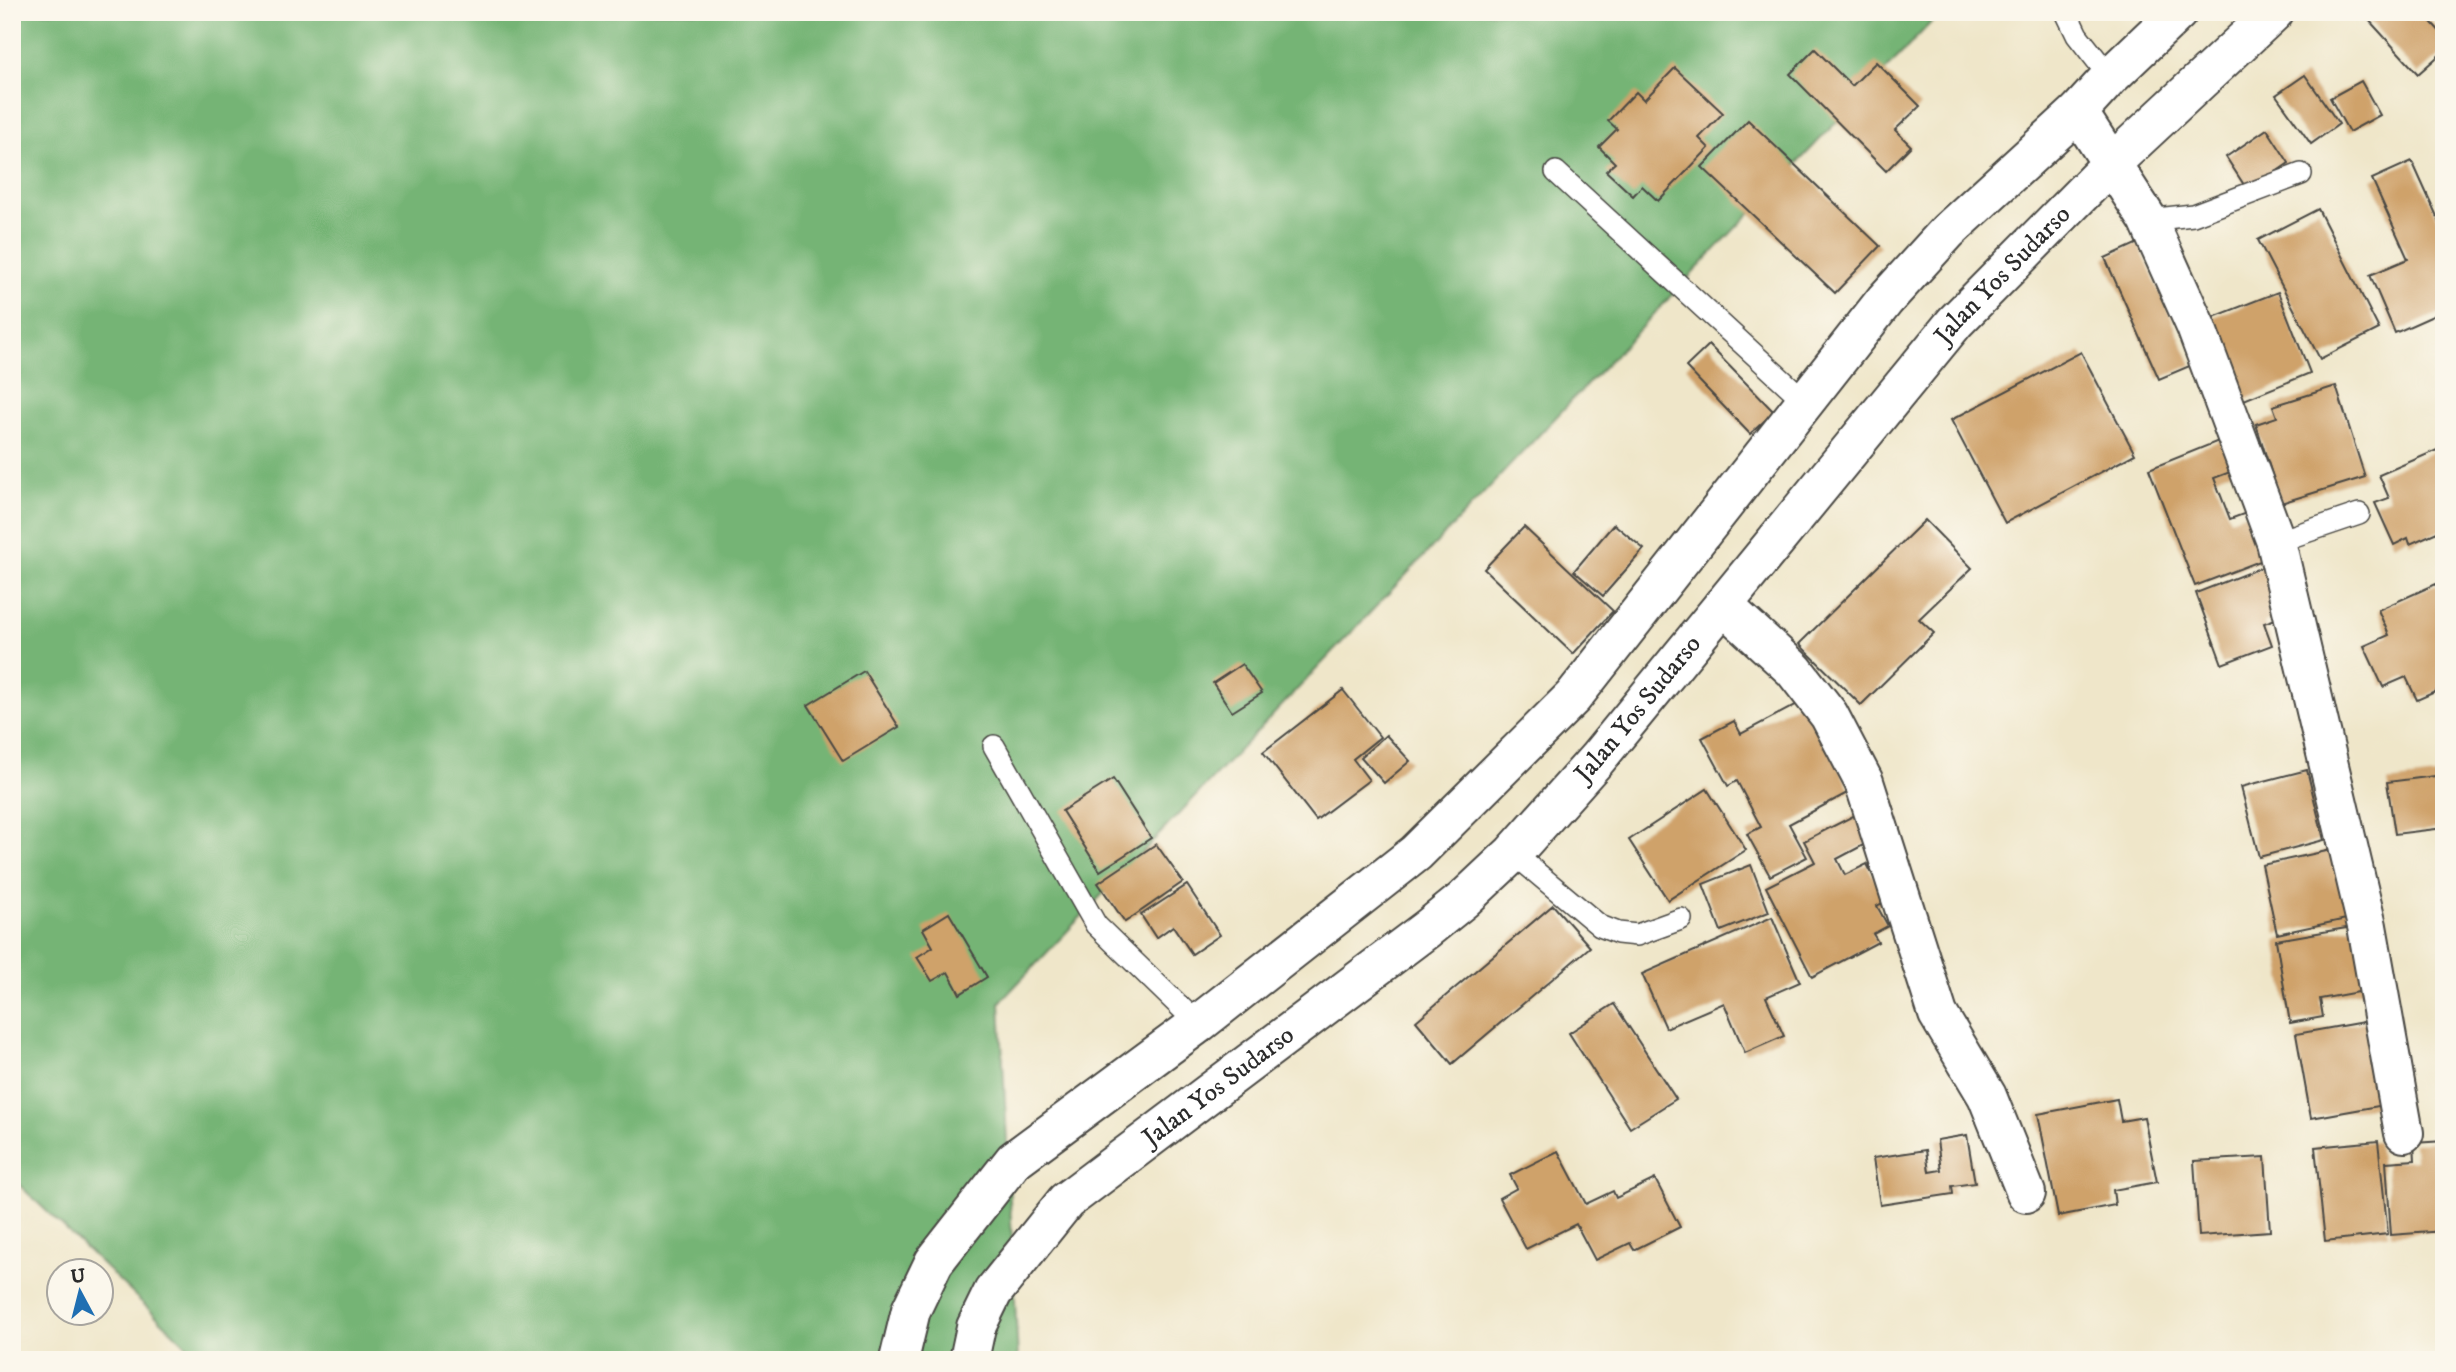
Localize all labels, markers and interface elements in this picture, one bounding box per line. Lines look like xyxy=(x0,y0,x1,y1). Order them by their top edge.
street label: Jalan Yos Sudarso xyxy=(1926,198,2078,353)
street label: Jalan Yos Sudarso xyxy=(1566,628,1708,791)
street label: Jalan Yos Sudarso xyxy=(1134,1018,1301,1155)
north arrow xyxy=(46,1256,116,1326)
text: U xyxy=(69,1264,87,1289)

